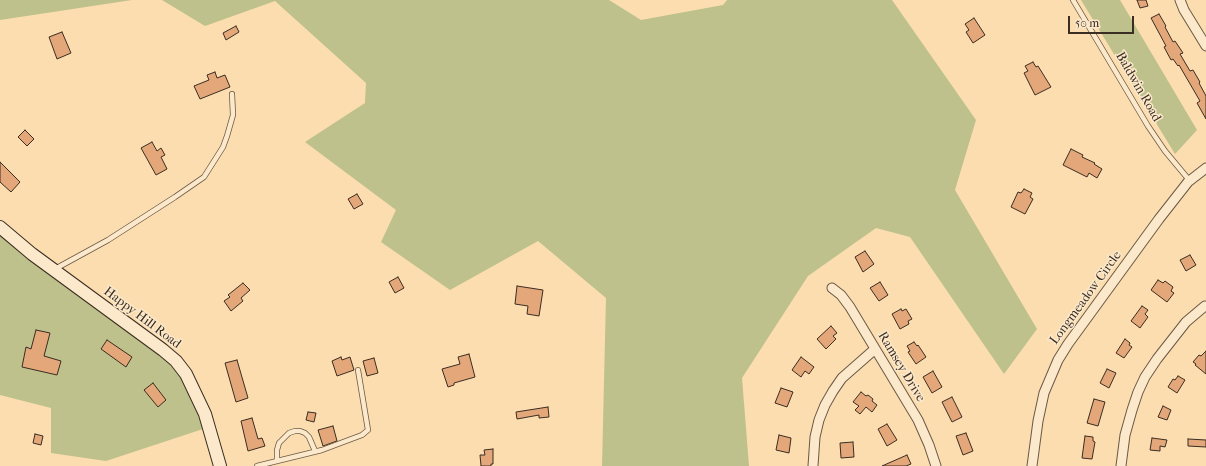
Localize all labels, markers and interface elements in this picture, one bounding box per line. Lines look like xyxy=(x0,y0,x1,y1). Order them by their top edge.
scale bar xyxy=(1070,8,1136,34)
text: 50 m xyxy=(1075,16,1099,30)
street label: Baldwin Road xyxy=(1112,49,1164,125)
street label: Longmeadow Circle xyxy=(1047,248,1125,348)
street label: Happy Hill Road xyxy=(100,284,184,352)
street label: Ramsey Drive xyxy=(874,329,928,405)

